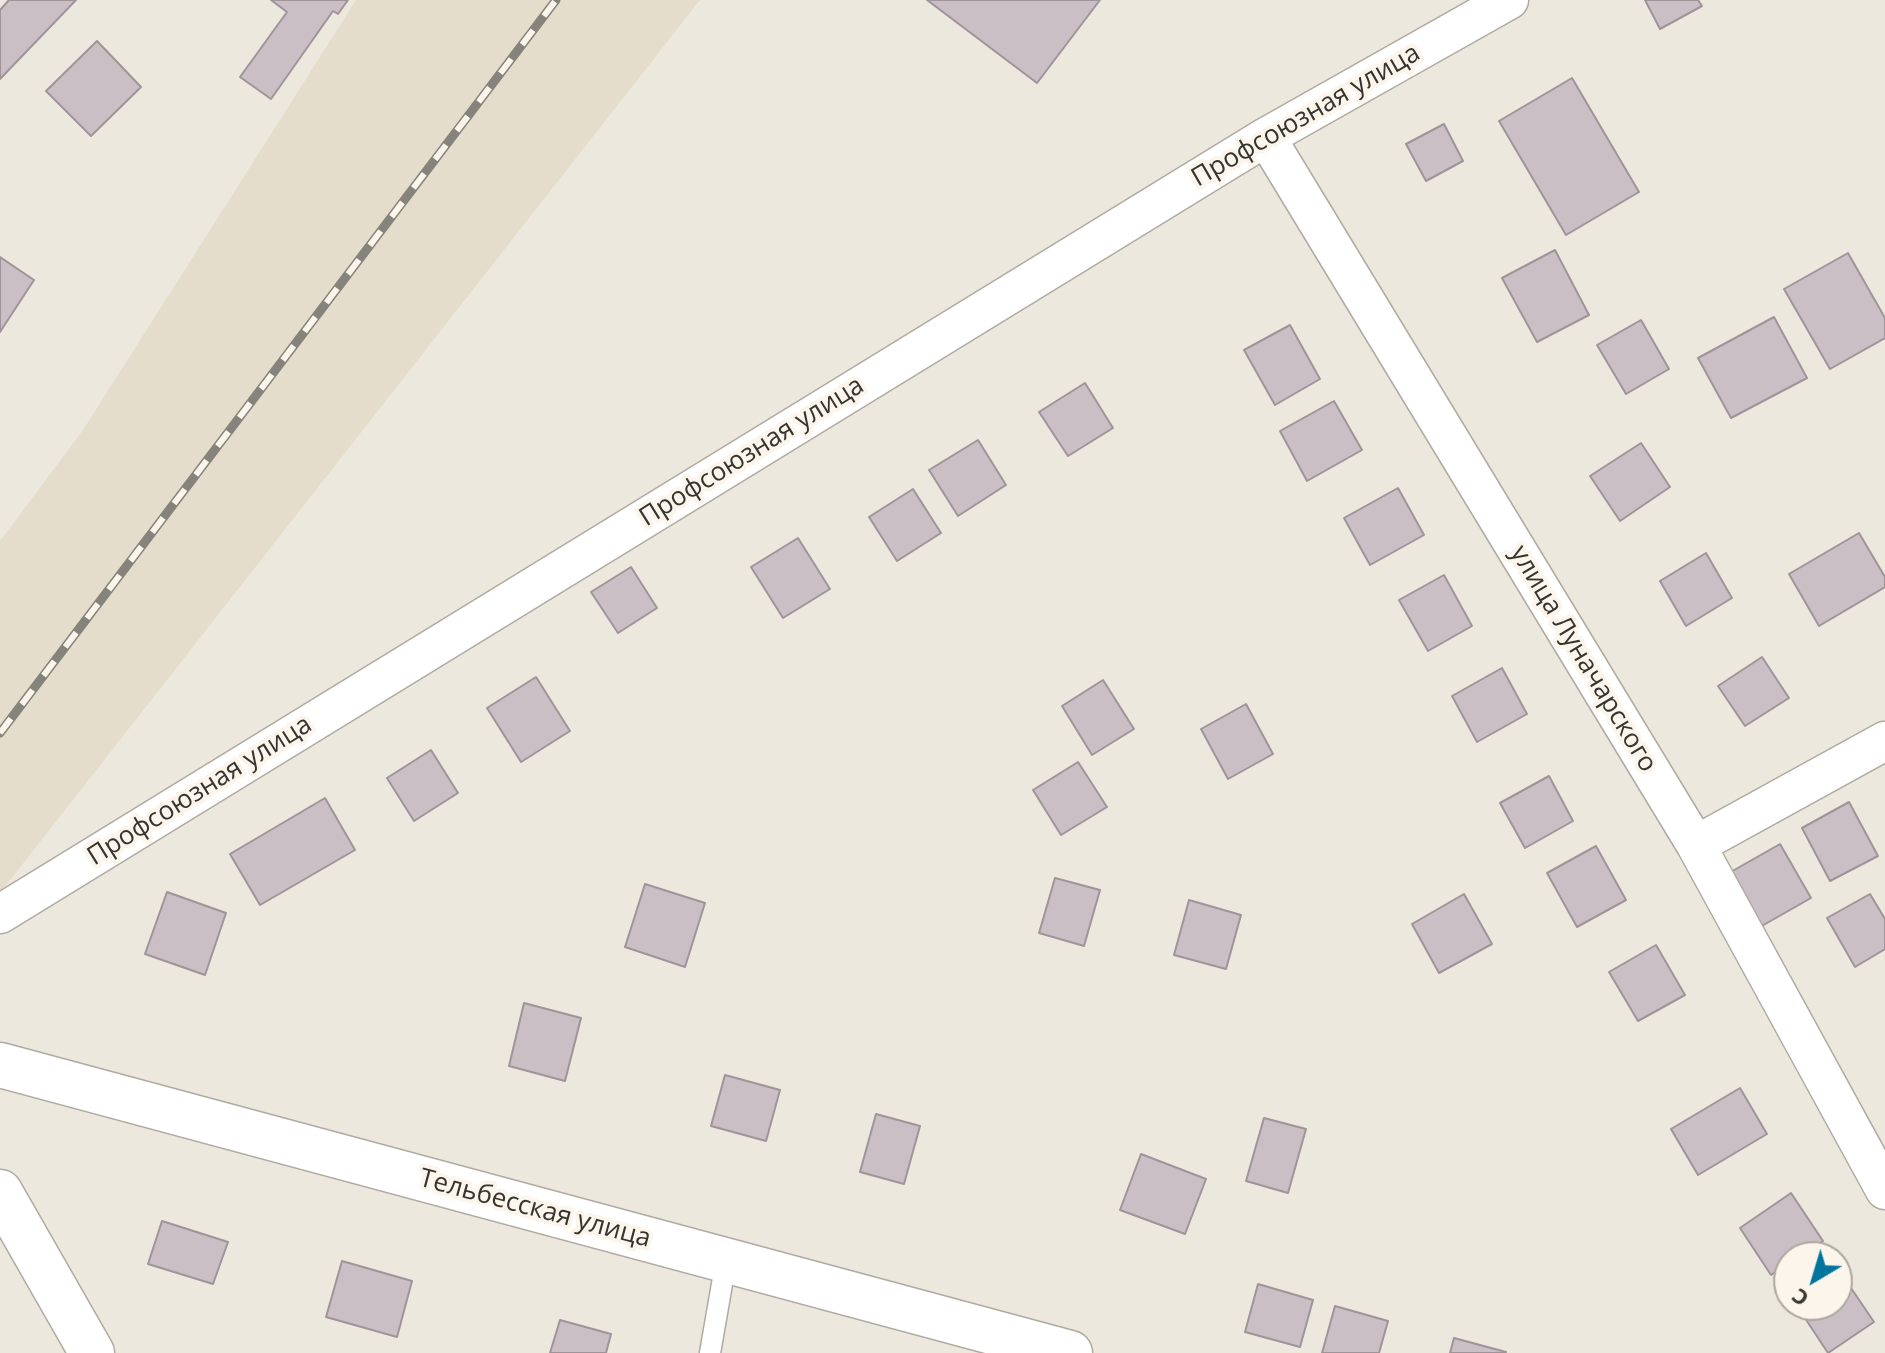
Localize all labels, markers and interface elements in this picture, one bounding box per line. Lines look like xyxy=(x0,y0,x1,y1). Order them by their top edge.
street label: Профсоюзная улица xyxy=(1186,38,1426,194)
street label: Профсоюзная улица xyxy=(634,370,870,534)
street label: улица Луначарского xyxy=(1503,540,1663,778)
street label: Профсоюзная улица xyxy=(82,709,318,873)
street label: Тельбесская улица xyxy=(416,1163,654,1255)
north arrow xyxy=(1773,1241,1853,1321)
text: С xyxy=(1785,1282,1814,1314)

